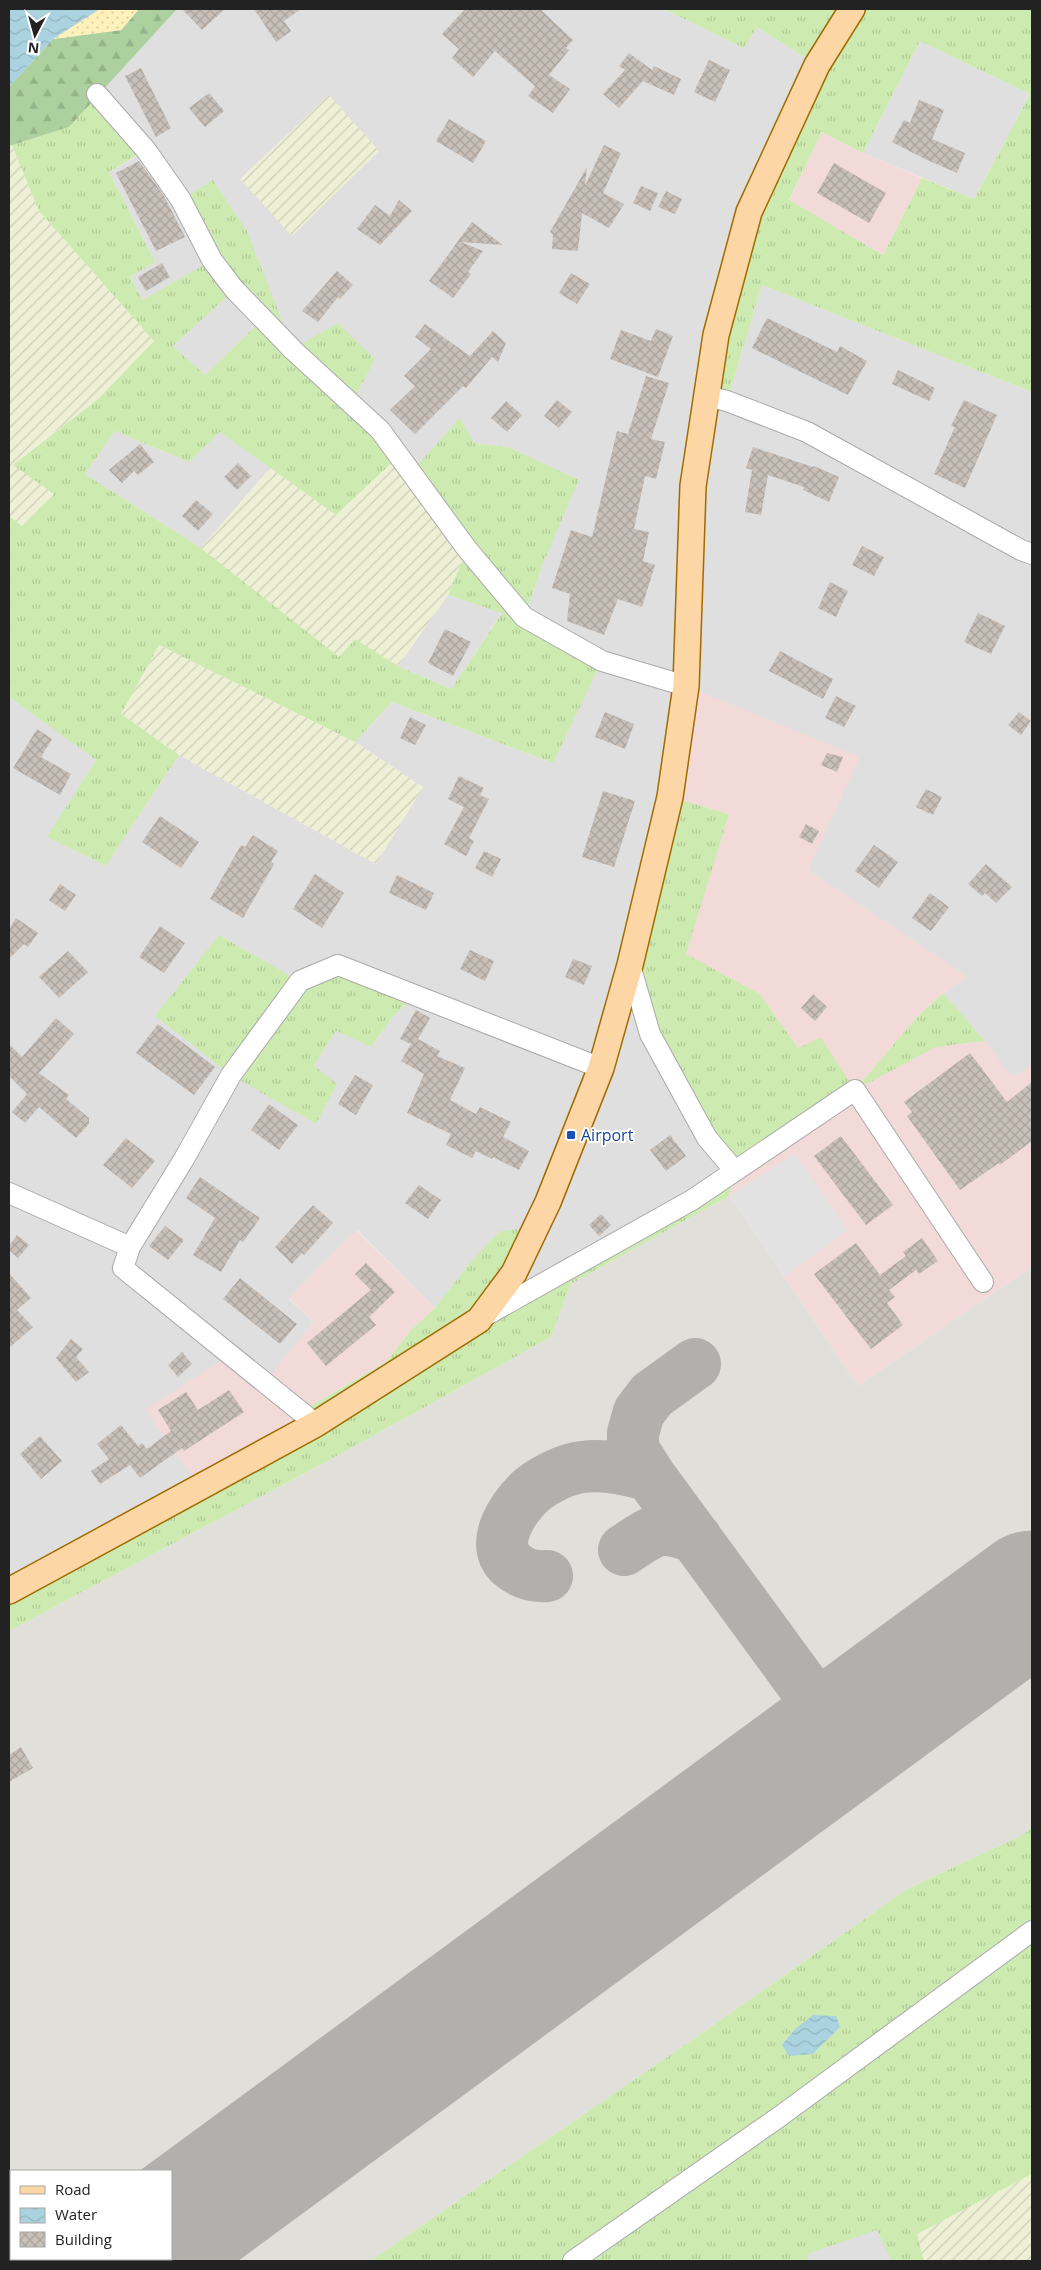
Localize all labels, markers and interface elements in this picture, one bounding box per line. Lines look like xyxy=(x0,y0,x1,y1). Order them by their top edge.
north arrow xyxy=(10,10,60,60)
text: N xyxy=(27,38,40,58)
place label: Airport xyxy=(581,1124,634,1146)
marker: Airport xyxy=(565,1129,577,1141)
legend xyxy=(10,2170,172,2260)
text: Road xyxy=(55,2179,91,2199)
text: Water xyxy=(55,2204,97,2224)
text: Building xyxy=(55,2229,112,2249)

